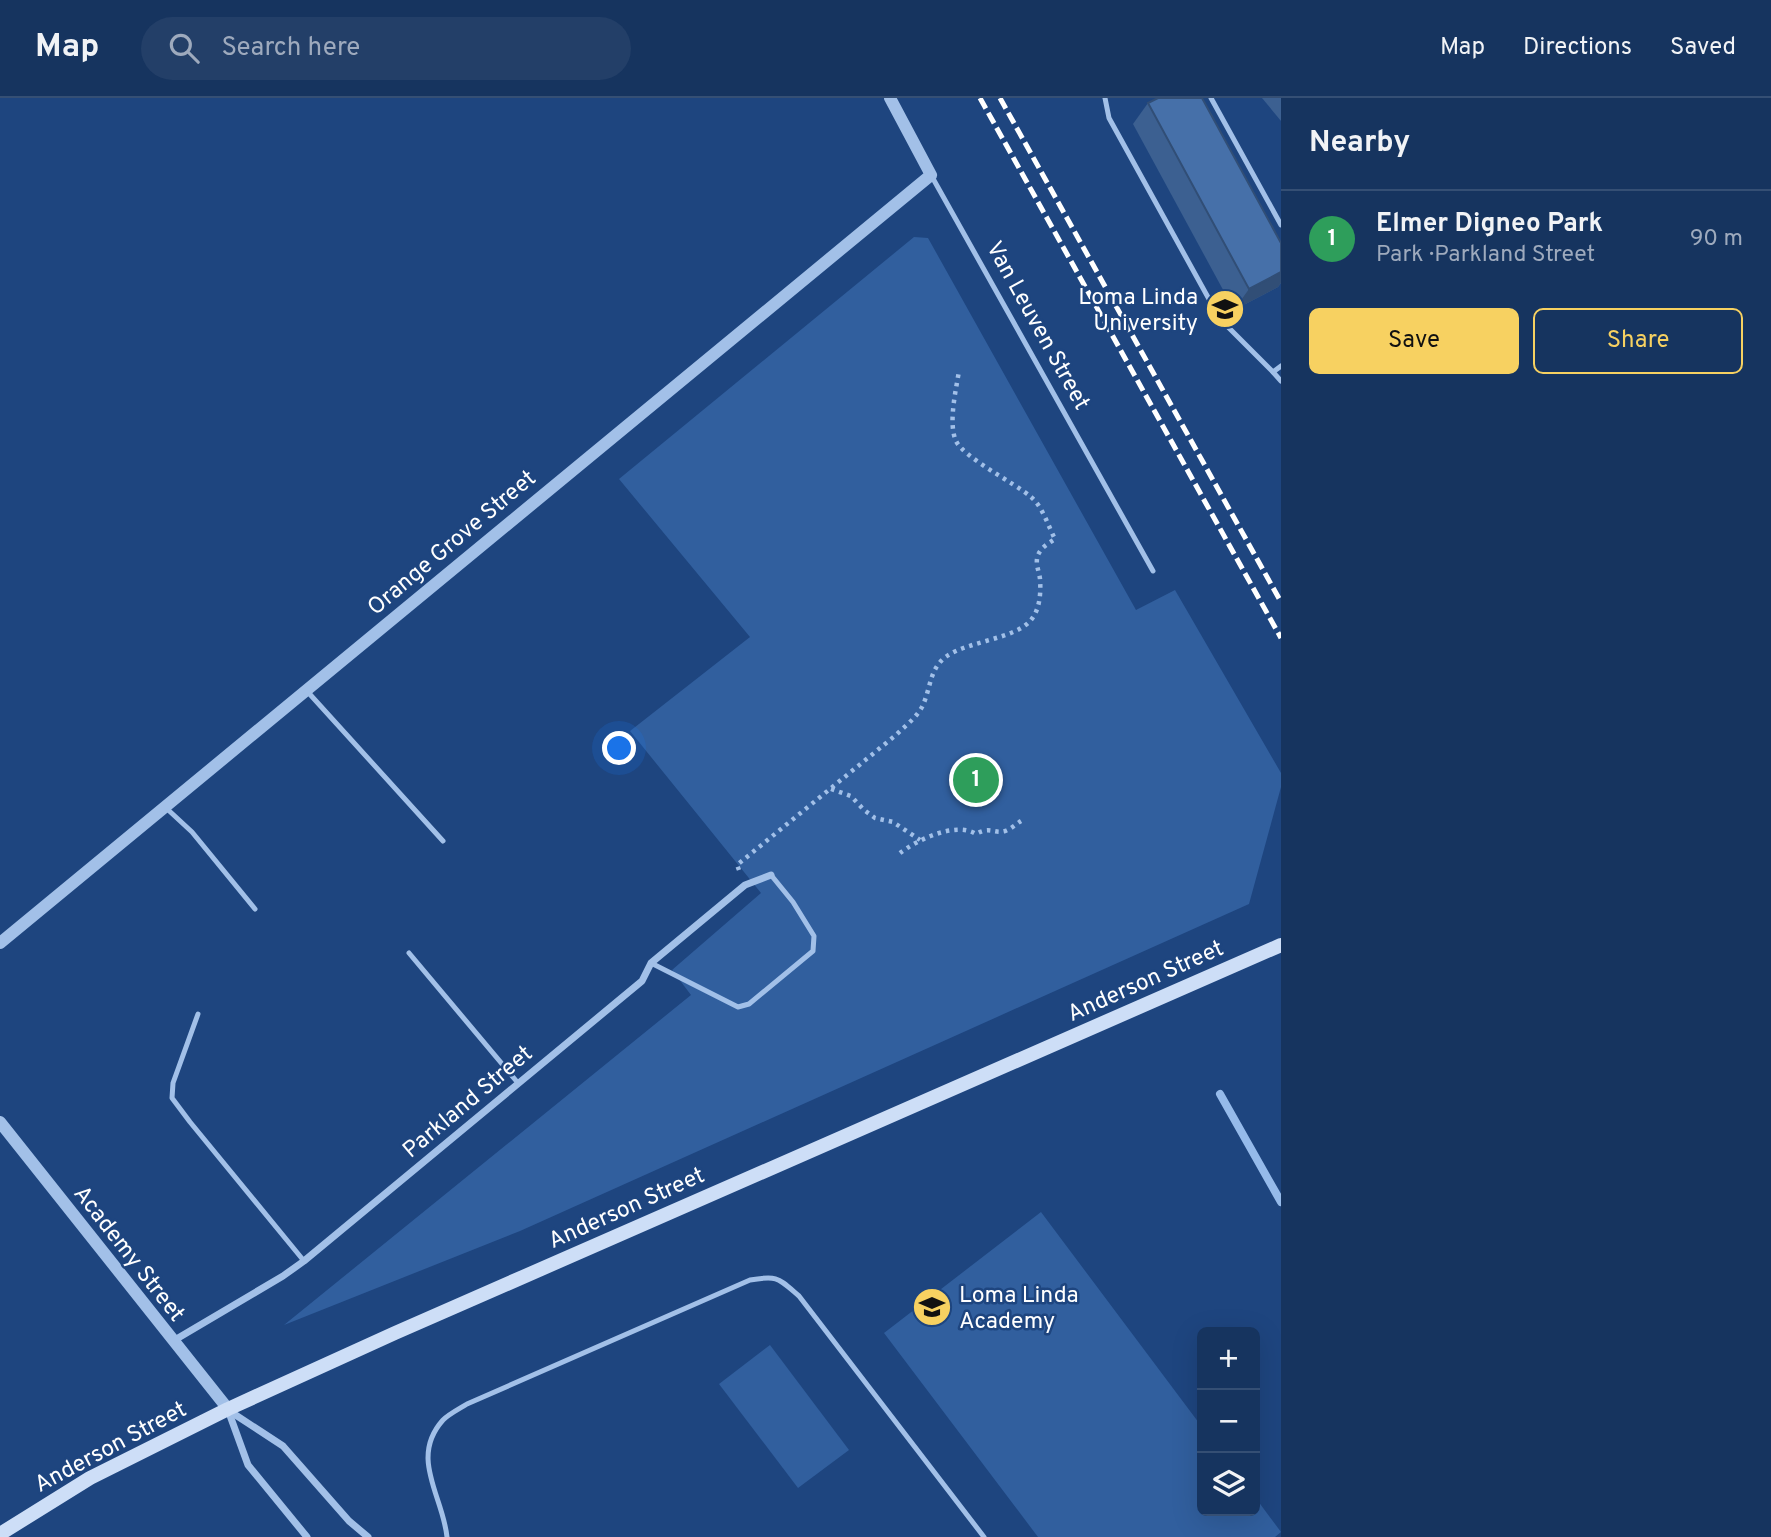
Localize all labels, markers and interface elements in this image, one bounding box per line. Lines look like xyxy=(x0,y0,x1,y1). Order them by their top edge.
search box xyxy=(141,17,631,80)
text: Map xyxy=(35,27,99,69)
icon: search xyxy=(165,29,203,67)
text: Search here xyxy=(221,32,360,65)
text: Map xyxy=(1440,33,1485,63)
text: Directions xyxy=(1523,33,1632,63)
text: Saved xyxy=(1670,33,1736,63)
text: Nearby xyxy=(1309,125,1410,162)
text: Elmer Digneo Park xyxy=(1376,208,1603,241)
text: 1 xyxy=(1327,225,1337,254)
text: 90 m xyxy=(1690,225,1743,254)
street label: Van Leuven Street xyxy=(978,237,1095,416)
text: Park · Parkland Street xyxy=(1376,241,1595,270)
place label: Loma Linda University xyxy=(1078,284,1198,339)
school or university icon: Loma Linda University xyxy=(1204,288,1246,330)
button: Save xyxy=(1309,308,1519,374)
button: Share xyxy=(1533,308,1743,374)
street label: Orange Grove Street xyxy=(362,465,543,623)
your location xyxy=(602,731,636,765)
pin: 1 xyxy=(953,754,999,806)
street label: Anderson Street xyxy=(1063,935,1229,1030)
street label: Parkland Street xyxy=(398,1040,540,1166)
street label: Anderson Street xyxy=(544,1162,710,1257)
street label: Academy Street xyxy=(66,1181,190,1328)
place label: Loma Linda Academy xyxy=(959,1282,1079,1337)
school or university icon: Loma Linda Academy xyxy=(911,1286,953,1328)
map controls xyxy=(1197,1327,1260,1516)
button: + xyxy=(1197,1327,1260,1390)
button: − xyxy=(1197,1390,1260,1453)
street label: Anderson Street xyxy=(30,1396,192,1500)
button: layers xyxy=(1197,1453,1260,1516)

